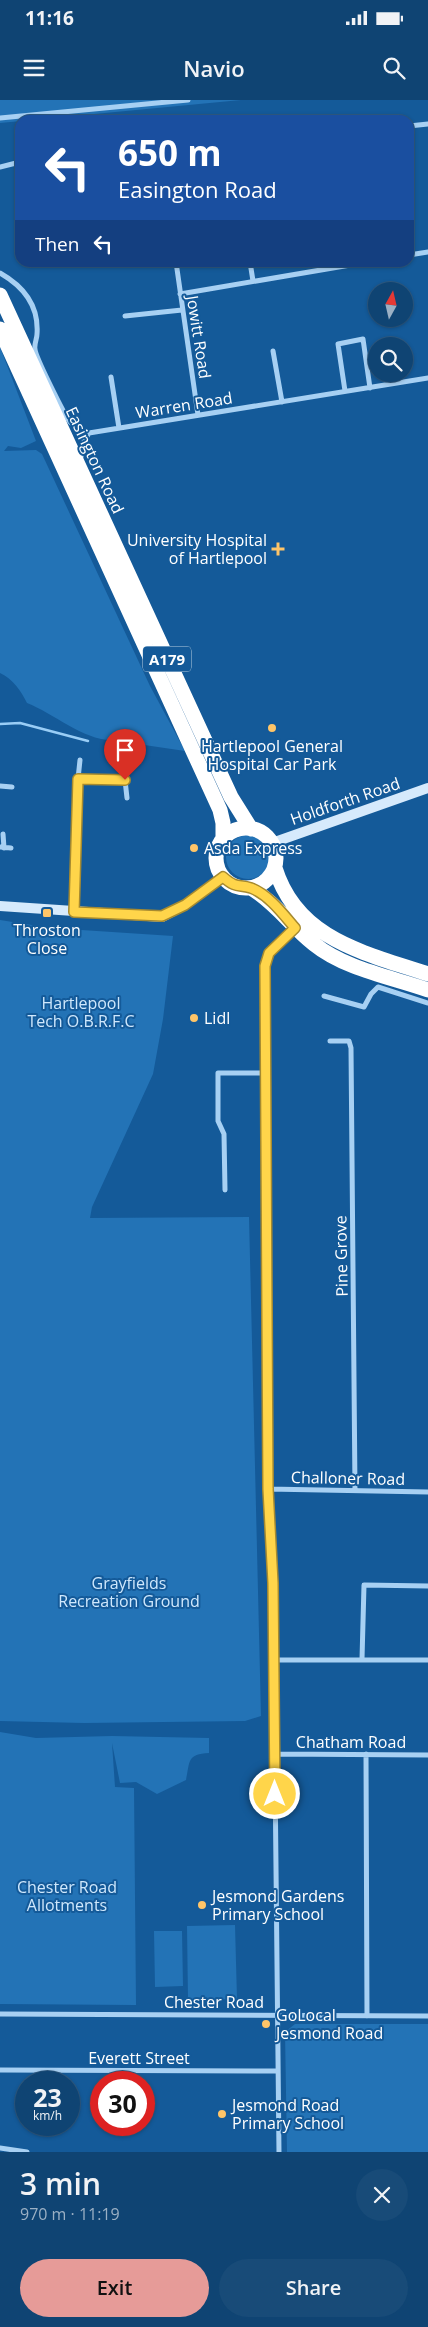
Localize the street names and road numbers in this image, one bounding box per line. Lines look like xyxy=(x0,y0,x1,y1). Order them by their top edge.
street label: Jowitt Road xyxy=(181,292,216,380)
street label: Warren Road xyxy=(134,386,234,424)
street label: Easington Road xyxy=(61,403,129,517)
road number: A179 xyxy=(143,646,191,672)
street label: Holdforth Road xyxy=(287,772,403,830)
street label: Pine Grove xyxy=(329,1215,353,1297)
street label: Challoner Road xyxy=(291,1466,405,1490)
street label: Chatham Road xyxy=(296,1731,406,1753)
street label: Chester Road xyxy=(164,1991,264,2013)
street label: Everett Street xyxy=(88,2047,190,2069)

